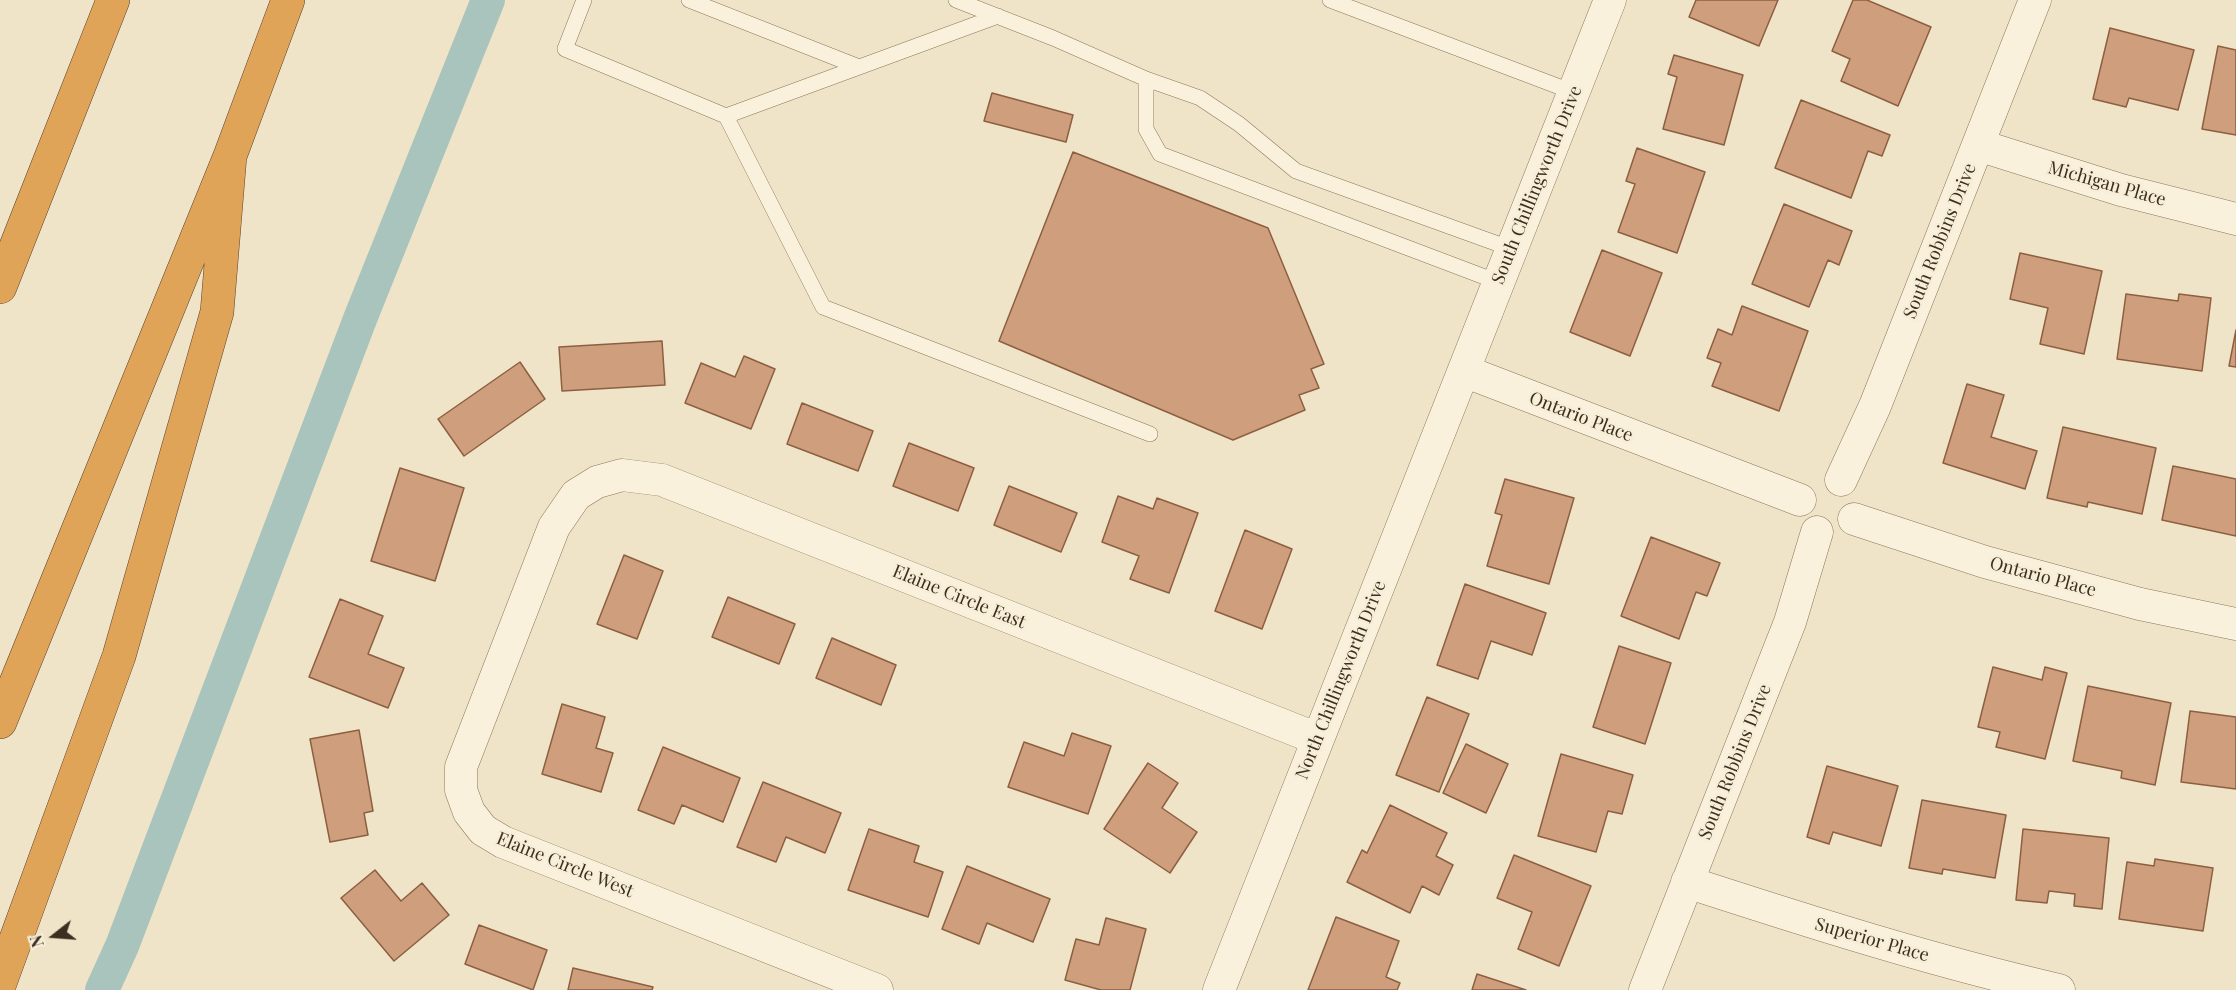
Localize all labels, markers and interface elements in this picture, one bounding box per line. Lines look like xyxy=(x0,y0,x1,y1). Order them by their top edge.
street label: South Chillingworth Drive xyxy=(1487,83,1587,287)
street label: Michigan Place xyxy=(2046,157,2168,211)
street label: South Robbins Drive xyxy=(1899,160,1981,322)
street label: Ontario Place xyxy=(1526,387,1636,447)
street label: Ontario Place xyxy=(1987,552,2099,602)
street label: Elaine Circle East xyxy=(889,560,1029,634)
street label: North Chillingworth Drive xyxy=(1291,577,1391,783)
street label: South Robbins Drive xyxy=(1694,681,1776,843)
street label: Elaine Circle West xyxy=(493,828,637,902)
north arrow xyxy=(24,906,84,966)
street label: Superior Place xyxy=(1812,913,1932,967)
text: N xyxy=(25,933,48,950)

